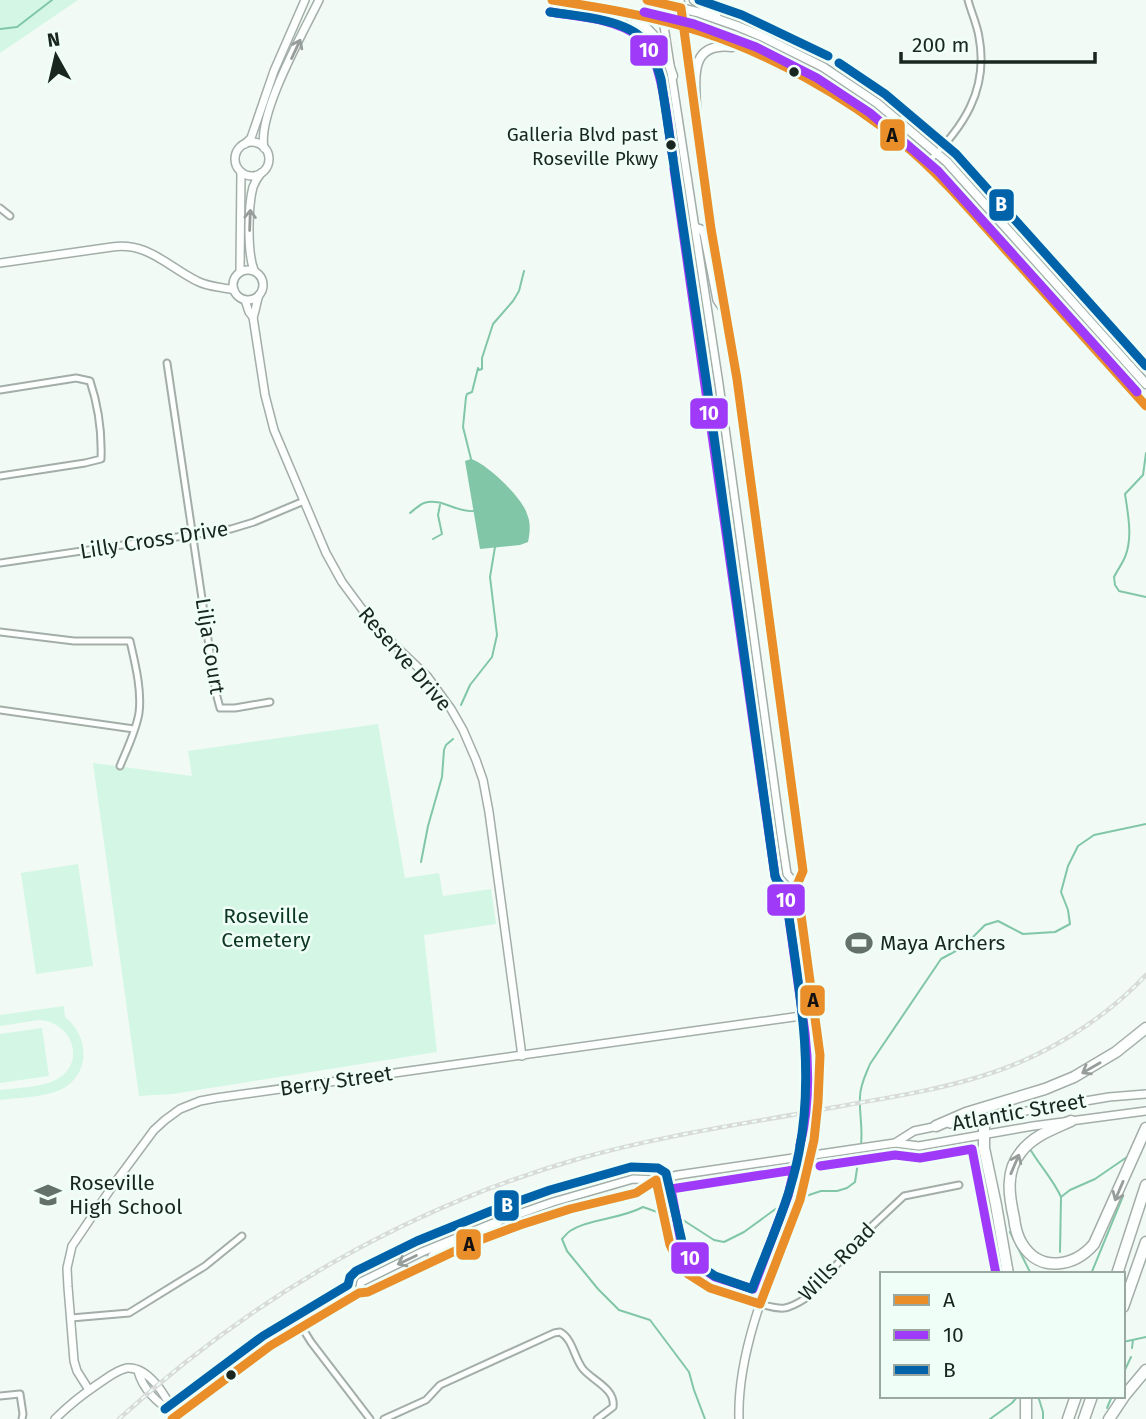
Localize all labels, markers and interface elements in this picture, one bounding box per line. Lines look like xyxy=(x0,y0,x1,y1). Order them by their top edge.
north arrow xyxy=(21,21,91,91)
scale bar xyxy=(901,21,1095,65)
text: N xyxy=(46,27,62,52)
text: 200 m xyxy=(912,32,969,58)
line badge: 10 xyxy=(629,34,669,67)
one-way arrow xyxy=(289,39,303,60)
text: 10 xyxy=(639,39,659,62)
unlabelled marker xyxy=(787,65,801,79)
line badge: A xyxy=(879,118,906,152)
place label: Galleria Blvd past Roseville Pkwy xyxy=(507,123,659,170)
text: A xyxy=(885,124,898,147)
marker: Galleria Blvd past Roseville Pkwy xyxy=(664,138,678,152)
line badge: B xyxy=(988,188,1015,222)
text: B xyxy=(995,193,1007,216)
one-way arrow xyxy=(244,209,257,232)
line badge: 10 xyxy=(689,397,729,430)
text: 10 xyxy=(699,402,719,425)
street label: Lilly Cross Drive xyxy=(78,515,230,565)
street label: Lilja Court xyxy=(190,596,230,696)
street label: Reserve Drive xyxy=(353,602,457,716)
line badge: 10 xyxy=(766,883,806,917)
text: 10 xyxy=(776,889,796,912)
park label: Roseville Cemetery xyxy=(221,903,311,953)
sports icon: Maya Archers xyxy=(844,928,874,958)
place label: Maya Archers xyxy=(880,930,1006,956)
line badge: A xyxy=(799,984,826,1017)
text: A xyxy=(806,989,819,1012)
street label: Berry Street xyxy=(278,1060,394,1102)
one-way arrow xyxy=(1081,1061,1101,1075)
street label: Atlantic Street xyxy=(950,1087,1088,1137)
one-way arrow xyxy=(1009,1154,1022,1175)
place label: Roseville High School xyxy=(69,1170,182,1220)
school or university icon: Roseville High School xyxy=(33,1180,63,1210)
one-way arrow xyxy=(1111,1180,1124,1201)
line badge: B xyxy=(493,1189,520,1222)
text: B xyxy=(501,1194,513,1217)
street label: Wills Road xyxy=(793,1217,881,1307)
line badge: A xyxy=(455,1228,482,1261)
text: A xyxy=(462,1233,475,1256)
line badge: 10 xyxy=(670,1241,710,1275)
text: 10 xyxy=(680,1247,700,1270)
one-way arrow xyxy=(397,1253,418,1267)
legend xyxy=(880,1272,1125,1398)
text: A xyxy=(943,1287,955,1313)
text: 10 xyxy=(943,1322,964,1348)
text: B xyxy=(943,1357,956,1383)
unlabelled marker xyxy=(224,1368,238,1382)

